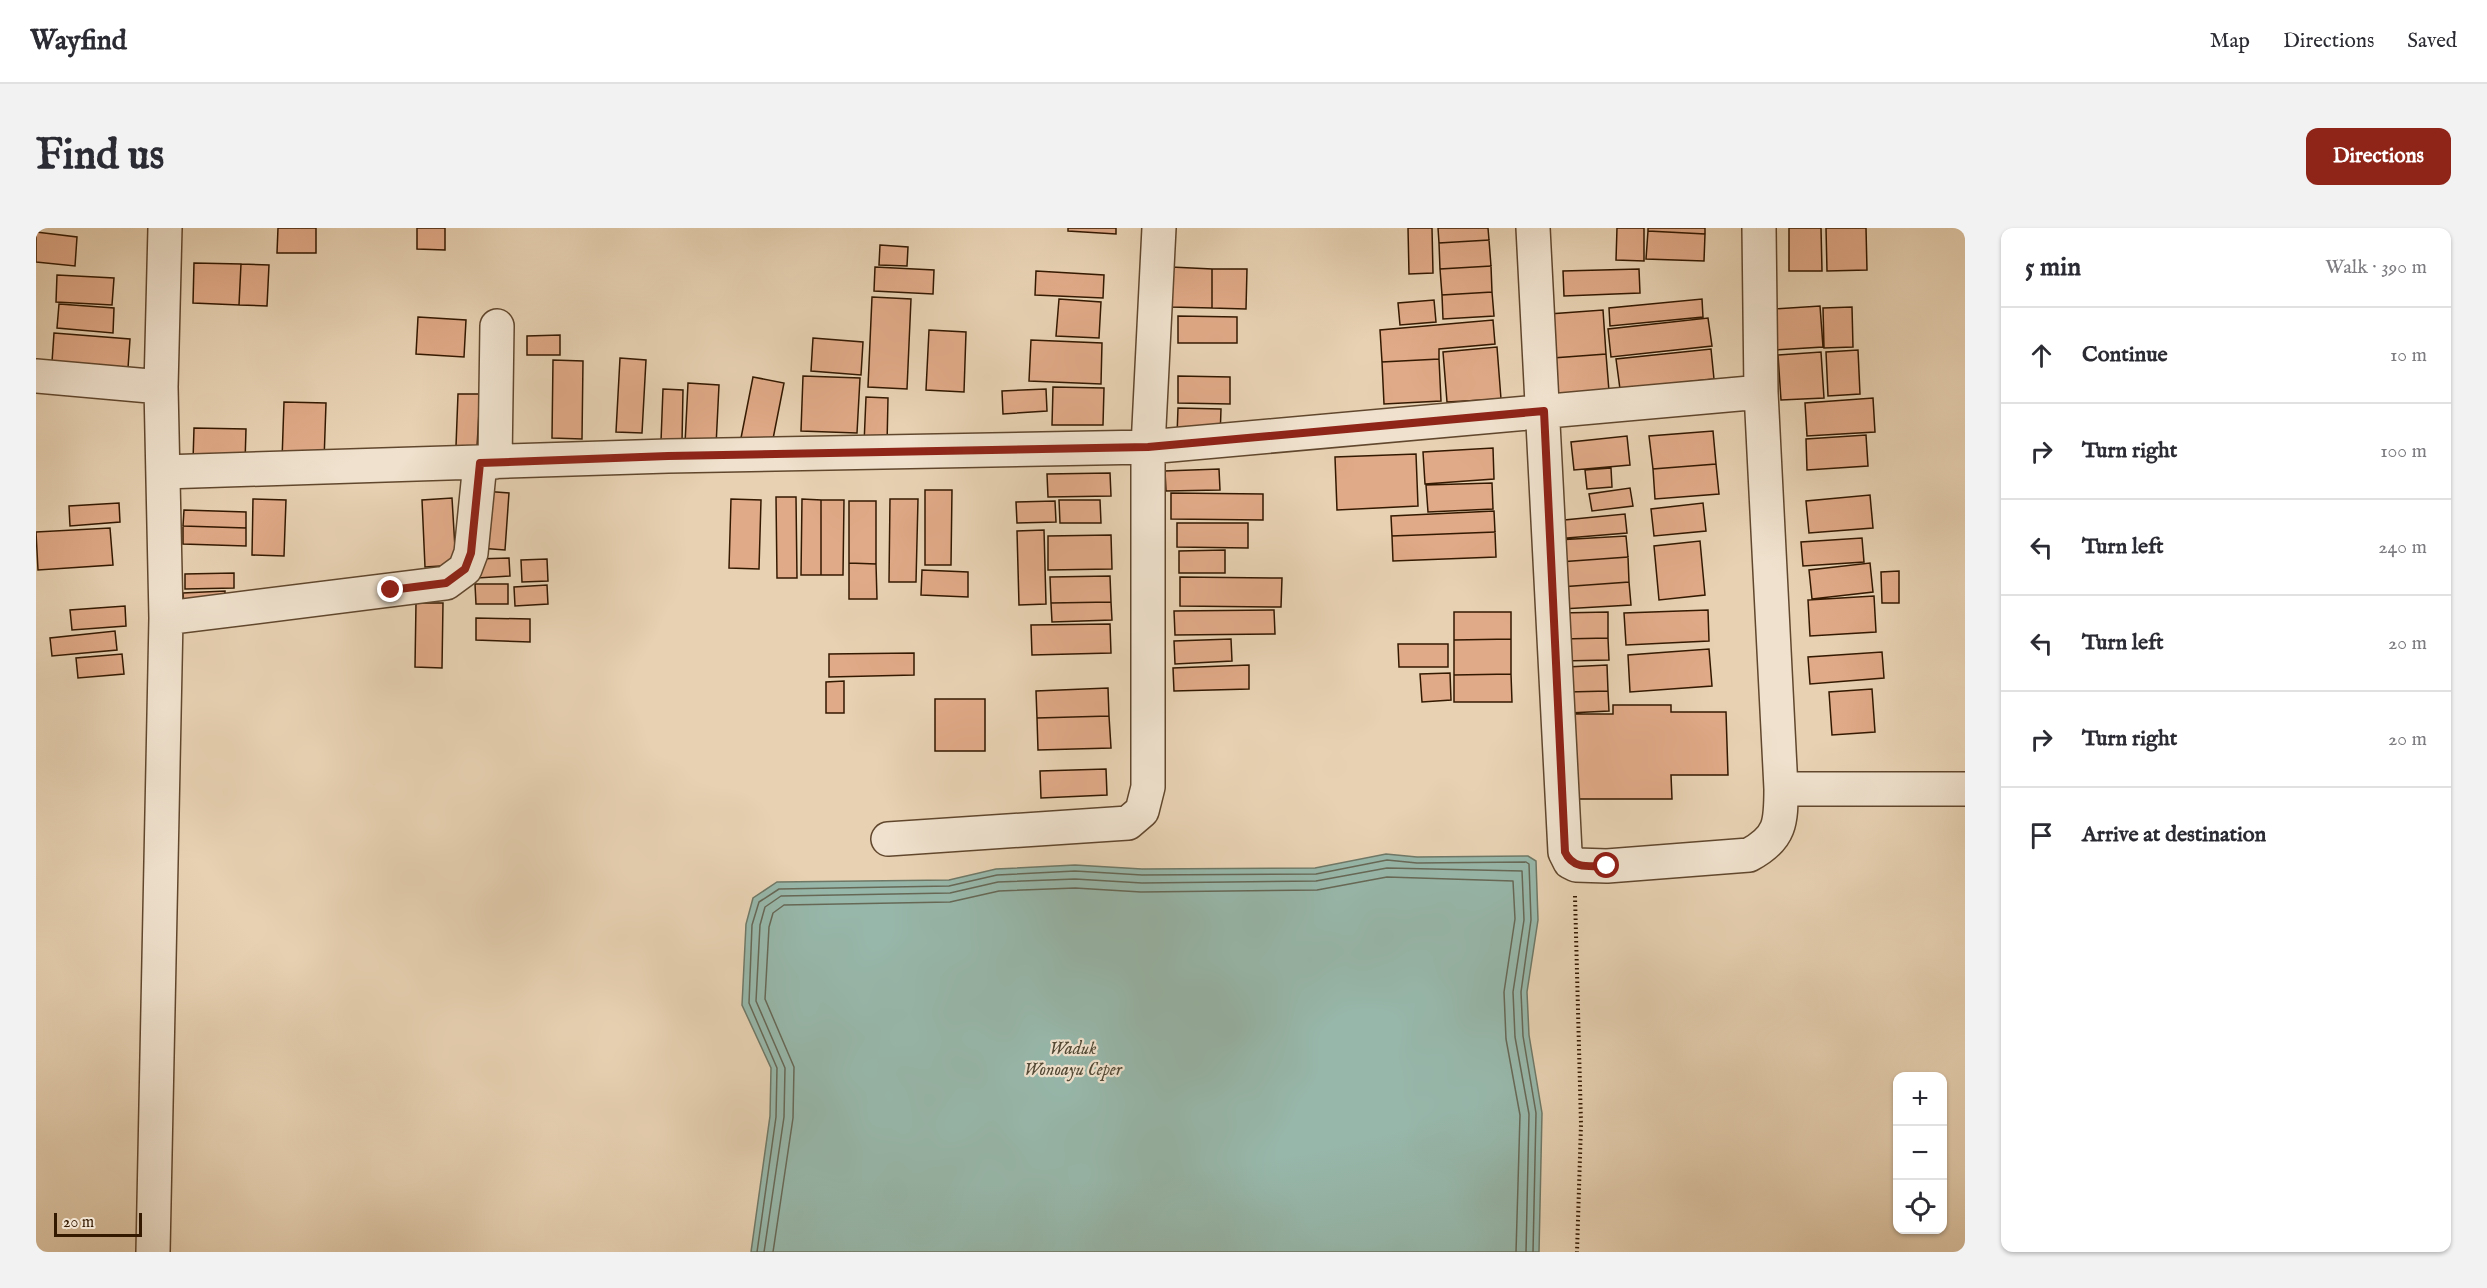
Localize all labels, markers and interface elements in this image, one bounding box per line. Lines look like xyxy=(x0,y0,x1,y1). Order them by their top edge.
text: Wayfind xyxy=(30,24,127,59)
text: Map xyxy=(2210,28,2250,55)
text: Directions xyxy=(2283,28,2374,55)
text: Saved xyxy=(2407,28,2457,55)
button: Directions xyxy=(2306,128,2451,185)
text: Find us xyxy=(36,130,164,183)
text: 5 min xyxy=(2025,251,2081,284)
text: Walk · 390 m xyxy=(2325,255,2427,280)
icon: ahead xyxy=(2025,339,2058,372)
text: Continue xyxy=(2082,341,2168,369)
text: 10 m xyxy=(2390,343,2427,368)
icon: right xyxy=(2025,435,2058,468)
text: Turn right xyxy=(2082,437,2177,465)
text: 100 m xyxy=(2380,439,2427,464)
icon: left xyxy=(2025,531,2058,564)
text: Turn left xyxy=(2082,533,2164,561)
text: 240 m xyxy=(2378,535,2427,560)
route end xyxy=(377,576,403,602)
icon: left xyxy=(2025,627,2058,660)
text: Turn left xyxy=(2082,629,2164,657)
text: 20 m xyxy=(2388,631,2427,656)
icon: right xyxy=(2025,723,2058,756)
text: Turn right xyxy=(2082,725,2177,753)
text: 20 m xyxy=(2388,727,2427,752)
icon: arrive xyxy=(2025,819,2058,852)
text: Arrive at destination xyxy=(2082,821,2266,849)
route start xyxy=(1593,852,1619,878)
water label: Waduk Wonoayu Ceper xyxy=(1024,1038,1123,1082)
map controls xyxy=(1893,1072,1947,1234)
button: + xyxy=(1893,1072,1947,1126)
button: − xyxy=(1893,1126,1947,1180)
button: locate xyxy=(1893,1180,1947,1234)
scale bar xyxy=(54,1210,142,1238)
text: 20 m xyxy=(63,1213,94,1233)

